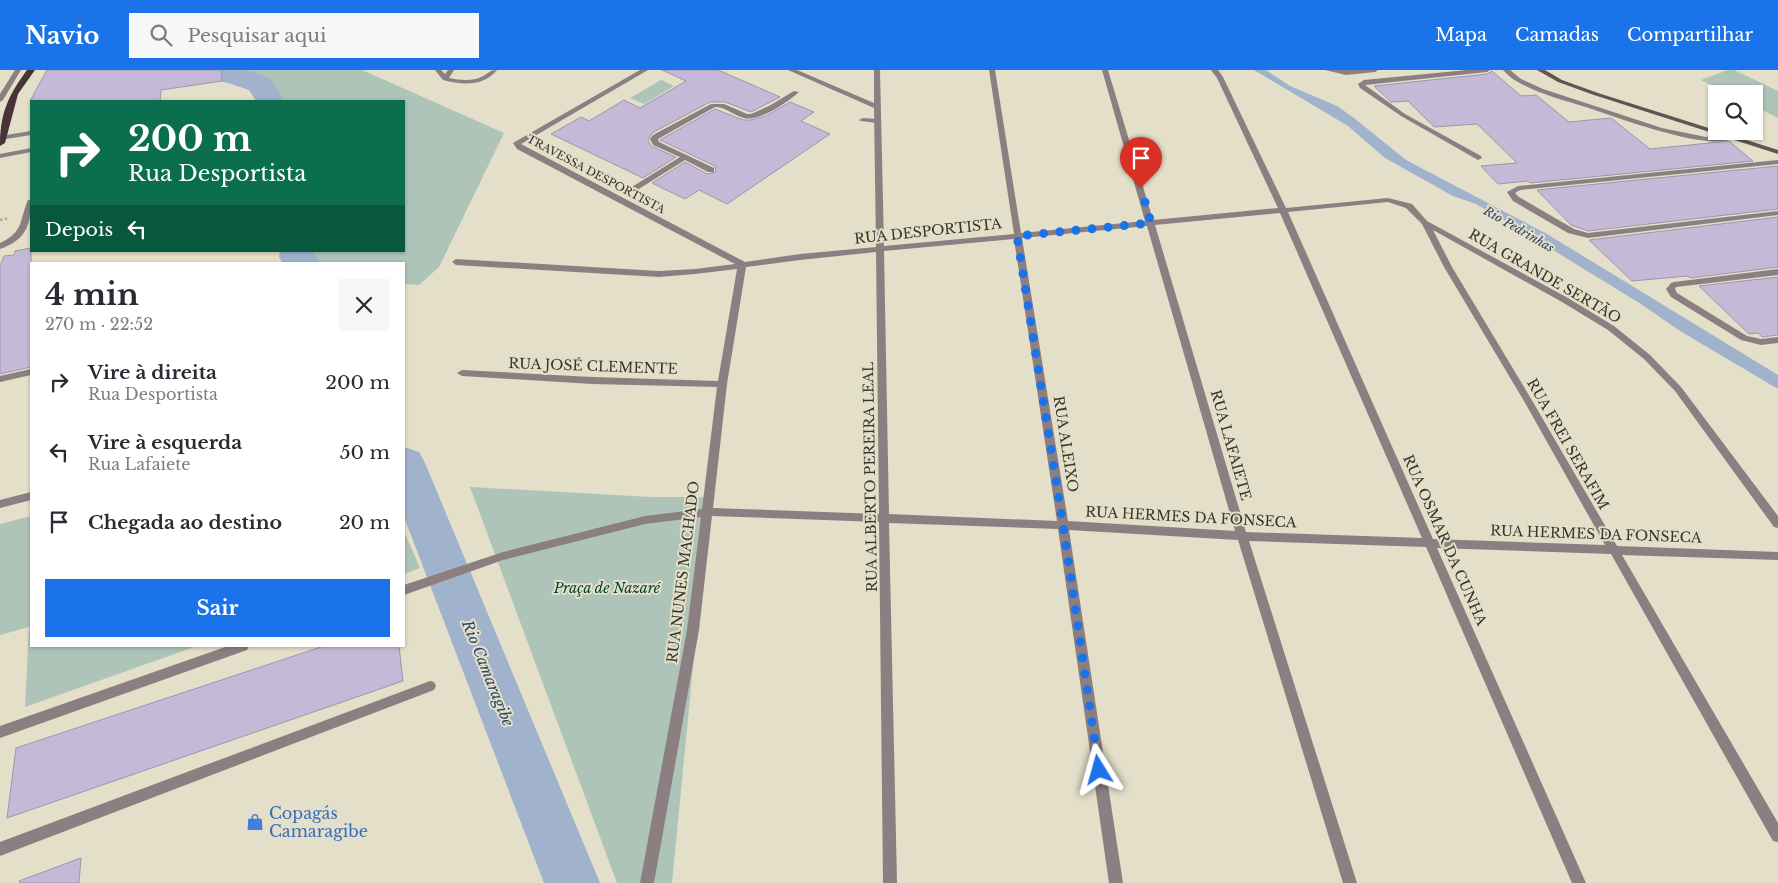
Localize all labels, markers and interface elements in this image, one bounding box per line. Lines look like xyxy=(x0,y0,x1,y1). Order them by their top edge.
search box xyxy=(129,13,479,58)
text: Navio xyxy=(25,21,99,50)
icon: search xyxy=(147,21,175,49)
text: Pesquisar aqui xyxy=(187,24,326,47)
text: Mapa xyxy=(1435,24,1487,46)
text: Camadas xyxy=(1515,24,1599,46)
text: Compartilhar xyxy=(1627,24,1753,46)
map controls xyxy=(1708,85,1763,140)
button: search xyxy=(1708,85,1763,140)
text: 200 m xyxy=(128,117,252,160)
icon: right xyxy=(45,120,110,185)
street label: TRAVESSA DESPORTISTA xyxy=(524,131,668,217)
pin xyxy=(1120,137,1162,188)
icon: arrive xyxy=(1127,144,1155,172)
text: Rua Desportista xyxy=(128,160,307,187)
water label: Rio Pedrinhas xyxy=(1480,202,1557,255)
street label: RUA DESPORTISTA xyxy=(853,214,1003,248)
icon: left xyxy=(123,215,151,243)
text: Depois xyxy=(45,218,113,241)
street label: RUA GRANDE SERTÃO xyxy=(1465,225,1625,327)
text: 4 min xyxy=(45,276,139,313)
button: close xyxy=(338,279,390,331)
text: 270 m · 22:52 xyxy=(45,314,153,334)
street label: RUA JOSÉ CLEMENTE xyxy=(508,354,678,378)
text: Vire à direita xyxy=(88,361,217,384)
street label: RUA ALBERTO PEREIRA LEAL xyxy=(859,362,881,592)
icon: right xyxy=(45,368,73,396)
text: 200 m xyxy=(325,371,390,394)
street label: RUA FREI SERAFIM xyxy=(1523,375,1613,513)
text: Rua Desportista xyxy=(88,384,218,404)
street label: RUA LAFAIETE xyxy=(1207,388,1255,502)
street label: RUA ALEIXO xyxy=(1050,395,1082,493)
text: Vire à esquerda xyxy=(88,431,242,454)
icon: left xyxy=(45,438,73,466)
text: 50 m xyxy=(340,441,390,464)
street label: RUA OSMAR DA CUNHA xyxy=(1399,452,1491,628)
text: Rua Lafaiete xyxy=(88,454,190,474)
street label: RUA NUNES MACHADO xyxy=(663,480,703,664)
street label: RUA HERMES DA FONSECA xyxy=(1085,502,1297,532)
icon: arrive xyxy=(45,508,73,536)
text: Chegada ao destino xyxy=(88,511,282,534)
text: 20 m xyxy=(339,511,390,534)
street label: RUA HERMES DA FONSECA xyxy=(1490,521,1702,547)
button: Sair xyxy=(45,579,390,637)
park label: Praça de Nazaré xyxy=(553,579,662,597)
water label: Rio Camaragibe xyxy=(458,616,518,729)
position arrow xyxy=(1072,743,1124,795)
place label: Copagás Camaragibe xyxy=(269,803,368,841)
shop icon: Copagás Camaragibe xyxy=(245,812,265,832)

